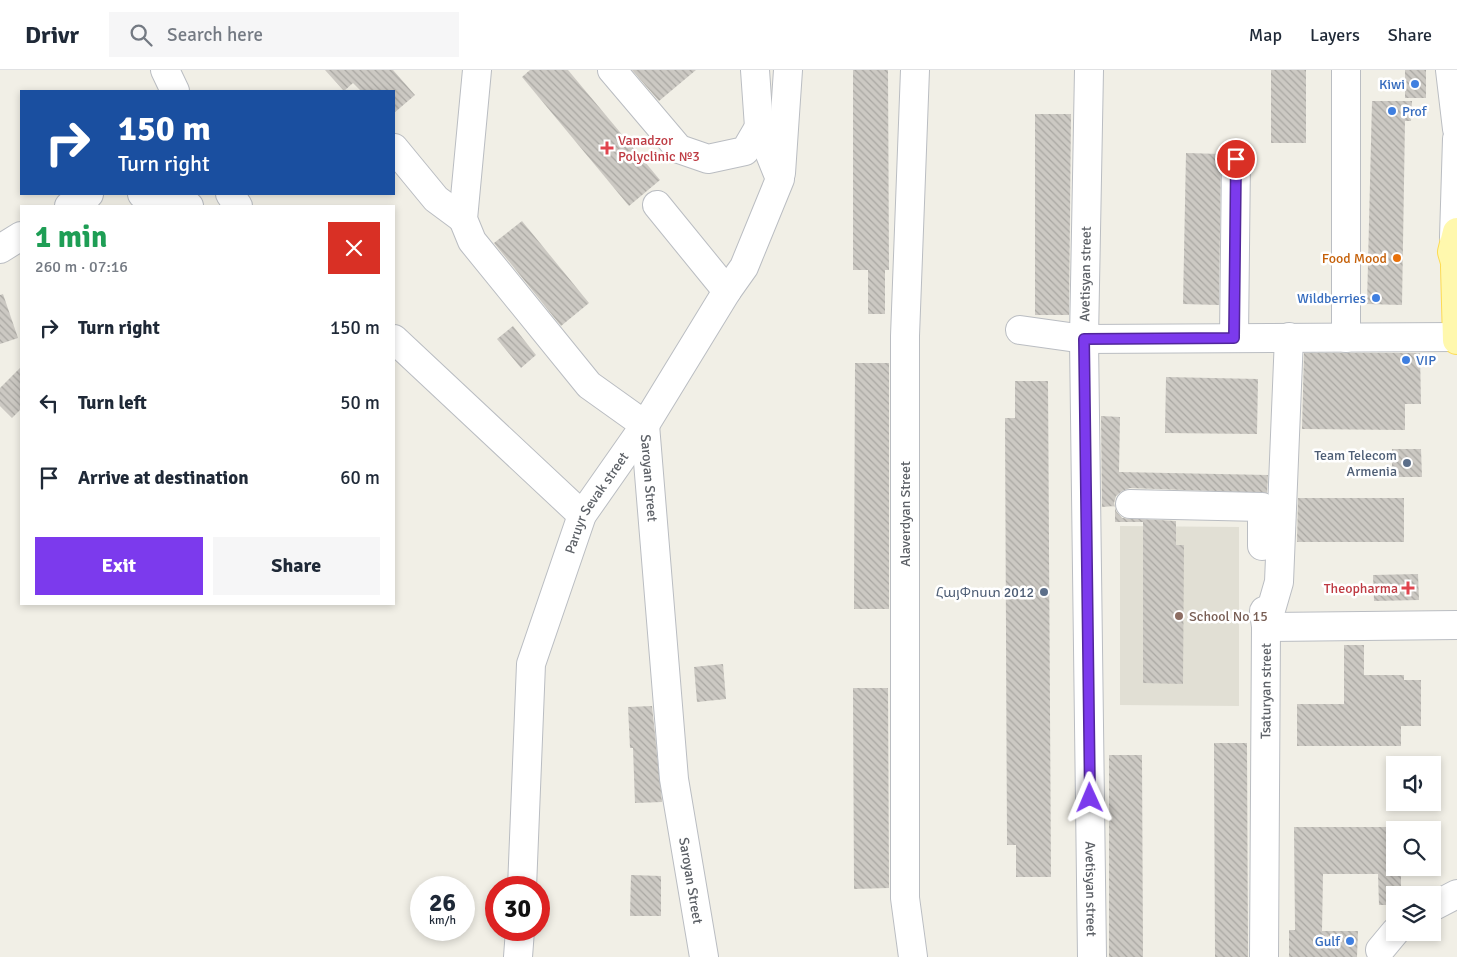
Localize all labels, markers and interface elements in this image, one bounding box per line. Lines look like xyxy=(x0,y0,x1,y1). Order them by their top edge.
search box xyxy=(109,12,459,57)
text: Drivr xyxy=(25,20,79,50)
icon: search xyxy=(127,21,155,49)
text: Search here xyxy=(167,23,263,47)
text: Map xyxy=(1249,24,1282,46)
text: Layers xyxy=(1310,24,1360,46)
text: Share xyxy=(1388,24,1432,46)
place label: Kiwi xyxy=(1379,76,1405,93)
marker: Kiwi xyxy=(1409,78,1421,90)
place label: Prof xyxy=(1402,103,1428,120)
marker: Prof xyxy=(1386,105,1398,117)
text: 150 m xyxy=(118,107,211,150)
icon: right xyxy=(35,110,100,175)
place label: Vanadzor Polyclinic №3 xyxy=(618,132,700,165)
pin xyxy=(1215,138,1257,180)
marker: Vanadzor Polyclinic №3 xyxy=(600,141,614,155)
icon: arrive xyxy=(1222,145,1250,173)
text: Turn right xyxy=(118,150,210,177)
text: 1 min xyxy=(35,219,107,256)
button: close xyxy=(328,222,380,274)
street label: Avetisyan street xyxy=(1076,226,1095,322)
place label: Food Mood xyxy=(1322,250,1387,267)
marker: Food Mood xyxy=(1391,252,1403,264)
text: 260 m · 07:16 xyxy=(35,257,128,277)
place label: Wildberries xyxy=(1297,290,1366,307)
marker: Wildberries xyxy=(1370,292,1382,304)
icon: right xyxy=(35,314,63,342)
text: Turn right xyxy=(78,316,160,340)
text: 150 m xyxy=(330,316,380,340)
place label: VIP xyxy=(1416,352,1436,369)
marker: VIP xyxy=(1400,354,1412,366)
icon: left xyxy=(35,389,63,417)
text: Turn left xyxy=(78,391,147,415)
text: 50 m xyxy=(340,391,380,415)
street label: Saroyan Street xyxy=(637,434,661,523)
place label: Team Telecom Armenia xyxy=(1314,447,1397,480)
street label: Paruyr Sevak street xyxy=(561,449,632,556)
marker: Team Telecom Armenia xyxy=(1401,457,1413,469)
street label: Alaverdyan Street xyxy=(897,461,914,567)
icon: arrive xyxy=(35,464,63,492)
text: Arrive at destination xyxy=(78,466,249,490)
text: 60 m xyxy=(340,466,380,490)
button: Exit xyxy=(35,537,203,595)
button: Share xyxy=(213,537,380,595)
place label: Theopharma xyxy=(1324,580,1398,597)
marker: Theopharma xyxy=(1402,582,1414,594)
place label: ՀայՓոստ 2012 xyxy=(936,584,1034,601)
marker: ՀայՓոստ 2012 xyxy=(1038,586,1050,598)
place label: School No 15 xyxy=(1189,608,1268,625)
marker: School No 15 xyxy=(1173,610,1185,622)
street label: Tsaturyan street xyxy=(1257,643,1275,739)
map controls xyxy=(1386,756,1441,941)
button: sound xyxy=(1386,756,1441,811)
position arrow xyxy=(1063,771,1115,823)
button: search xyxy=(1386,821,1441,876)
street label: Saroyan Street xyxy=(675,836,706,925)
street label: Avetisyan street xyxy=(1082,841,1100,937)
speed limit sign: 30 xyxy=(485,876,550,941)
button: layers xyxy=(1386,886,1441,941)
text: 26 xyxy=(429,887,456,918)
text: km/h xyxy=(429,913,456,928)
place label: Gulf xyxy=(1315,933,1341,950)
marker: Gulf xyxy=(1344,935,1356,947)

